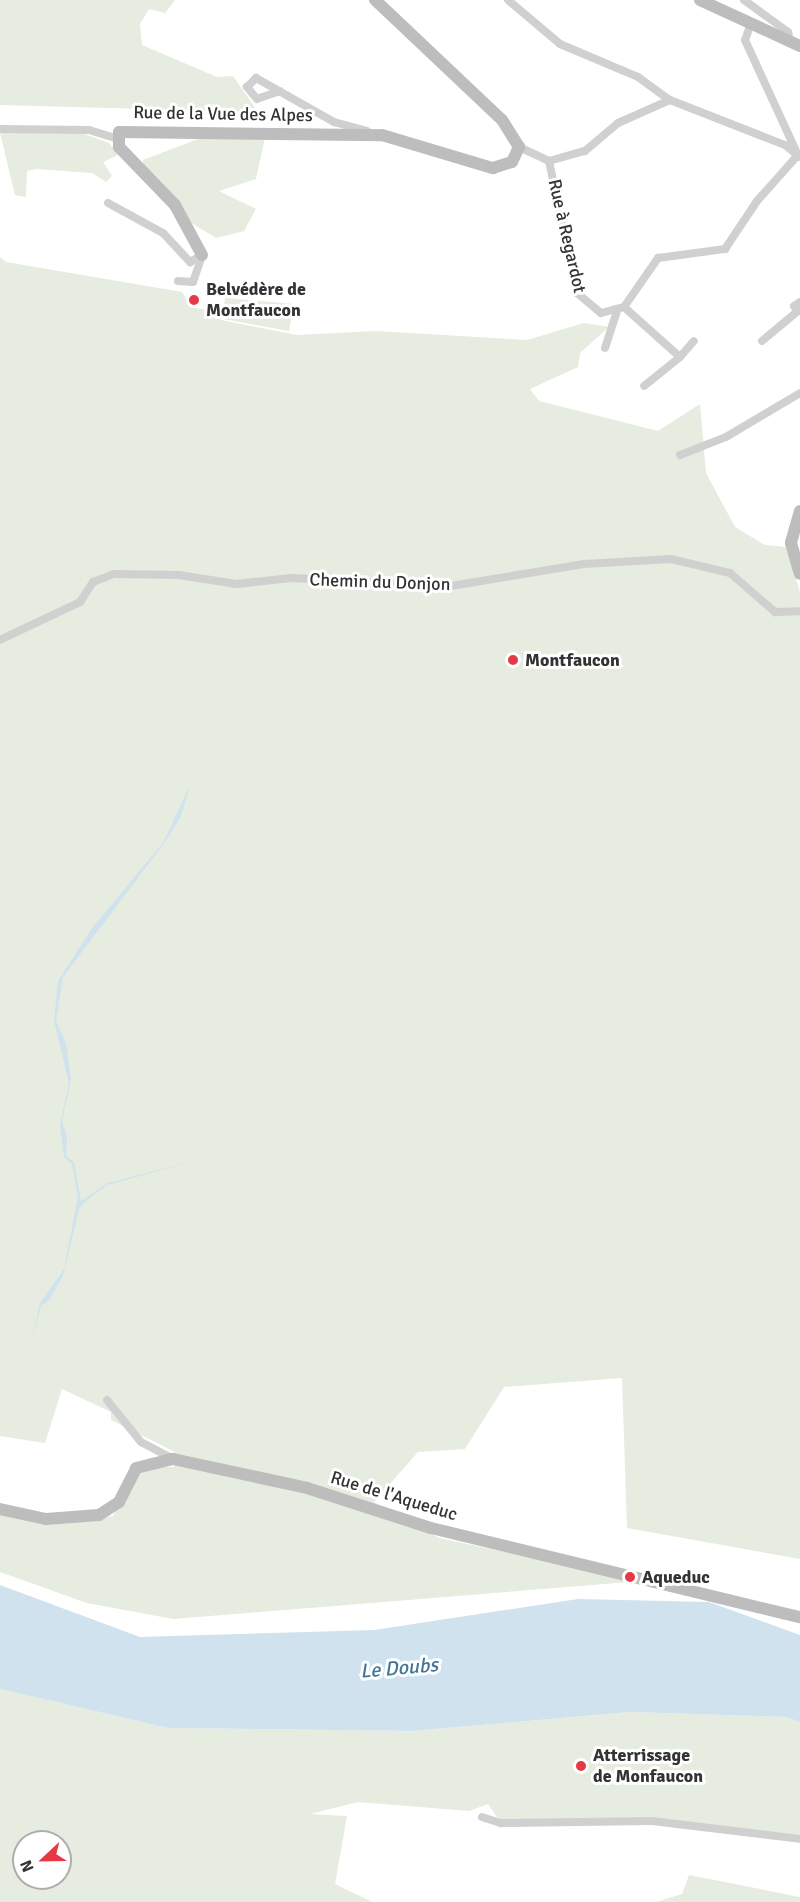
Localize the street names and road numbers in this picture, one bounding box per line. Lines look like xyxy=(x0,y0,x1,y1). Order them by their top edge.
street label: Rue de la Vue des Alpes xyxy=(133,102,313,126)
street label: Rue à Regardot xyxy=(543,177,591,295)
street label: Chemin du Donjon xyxy=(309,569,451,595)
street label: Rue de l'Aqueduc xyxy=(328,1466,460,1526)

